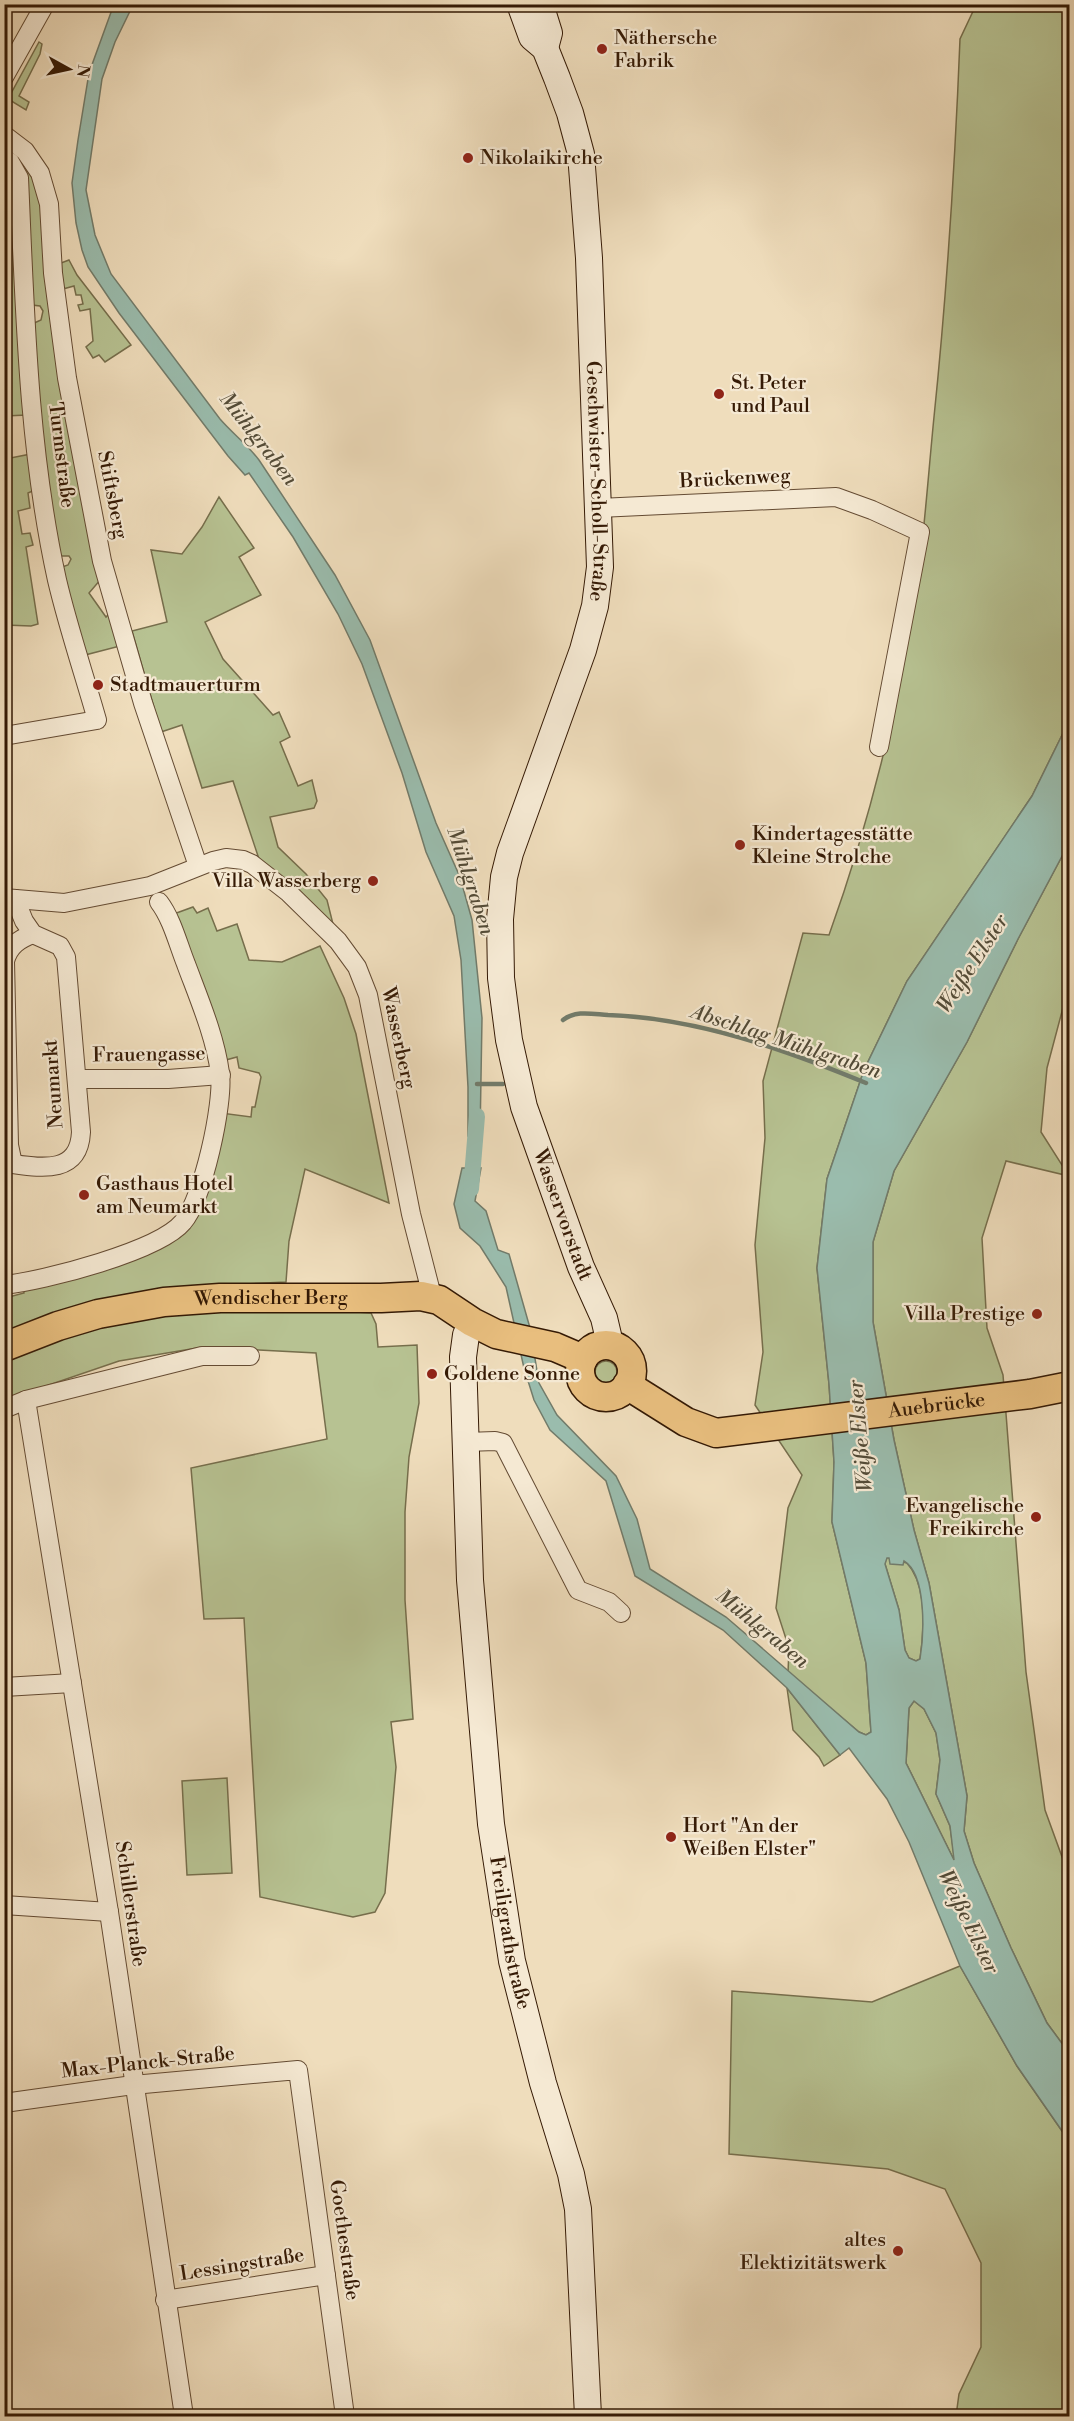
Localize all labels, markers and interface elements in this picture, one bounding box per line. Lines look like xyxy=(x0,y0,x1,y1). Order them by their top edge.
place label: Näthersche Fabrik xyxy=(614,26,717,74)
north arrow xyxy=(39,39,99,99)
marker: Näthersche Fabrik xyxy=(595,42,609,56)
text: N xyxy=(72,63,94,79)
place label: Nikolaikirche xyxy=(480,146,603,171)
marker: Nikolaikirche xyxy=(461,151,475,165)
street label: Geschwister-Scholl-Straße xyxy=(580,360,613,603)
place label: St. Peter und Paul xyxy=(731,371,810,419)
water label: Mühlgraben xyxy=(213,387,303,491)
marker: St. Peter und Paul xyxy=(712,387,726,401)
street label: Turmstraße xyxy=(42,401,80,509)
street label: Stiftsberg xyxy=(91,449,133,542)
street label: Brückenweg xyxy=(678,464,792,494)
place label: Stadtmauerturm xyxy=(110,673,261,698)
marker: Stadtmauerturm xyxy=(91,678,105,692)
place label: Kindertagesstätte Kleine Strolche xyxy=(752,822,913,870)
water label: Mühlgraben xyxy=(440,824,500,939)
marker: Kindertagesstätte Kleine Strolche xyxy=(733,838,747,852)
place label: Villa Wasserberg xyxy=(211,869,362,894)
marker: Villa Wasserberg xyxy=(366,874,380,888)
water label: Weiße Elster xyxy=(931,909,1015,1018)
street label: Wasserberg xyxy=(375,984,421,1092)
water label: Abschlag Mühlgraben xyxy=(686,998,884,1085)
street label: Neumarkt xyxy=(38,1038,70,1130)
street label: Frauengasse xyxy=(92,1042,206,1068)
street label: Wasservorstadt xyxy=(527,1145,598,1285)
place label: Gasthaus Hotel am Neumarkt xyxy=(96,1172,234,1220)
marker: Gasthaus Hotel am Neumarkt xyxy=(77,1188,91,1202)
street label: Wendischer Berg xyxy=(193,1285,348,1312)
place label: Villa Prestige xyxy=(903,1302,1025,1327)
marker: Villa Prestige xyxy=(1030,1307,1044,1321)
place label: Goldene Sonne xyxy=(444,1362,580,1387)
marker: Goldene Sonne xyxy=(425,1367,439,1381)
water label: Weiße Elster xyxy=(843,1378,879,1493)
street label: Auebrücke xyxy=(886,1387,987,1424)
place label: Evangelische Freikirche xyxy=(905,1494,1024,1542)
marker: Evangelische Freikirche xyxy=(1029,1510,1043,1524)
water label: Mühlgraben xyxy=(710,1584,814,1675)
place label: Hort "An der Weißen Elster" xyxy=(682,1814,816,1862)
marker: Hort "An der Weißen Elster" xyxy=(664,1830,678,1844)
street label: Schillerstraße xyxy=(109,1840,151,1968)
street label: Freiligrathstraße xyxy=(484,1854,536,2012)
water label: Weiße Elster xyxy=(932,1866,1005,1979)
street label: Max-Planck-Straße xyxy=(60,2041,236,2085)
street label: Goethestraße xyxy=(323,2178,365,2302)
place label: altes Elektizitätswerk xyxy=(740,2228,888,2276)
street label: Lessingstraße xyxy=(178,2243,306,2287)
marker: altes Elektizitätswerk xyxy=(891,2244,905,2258)

